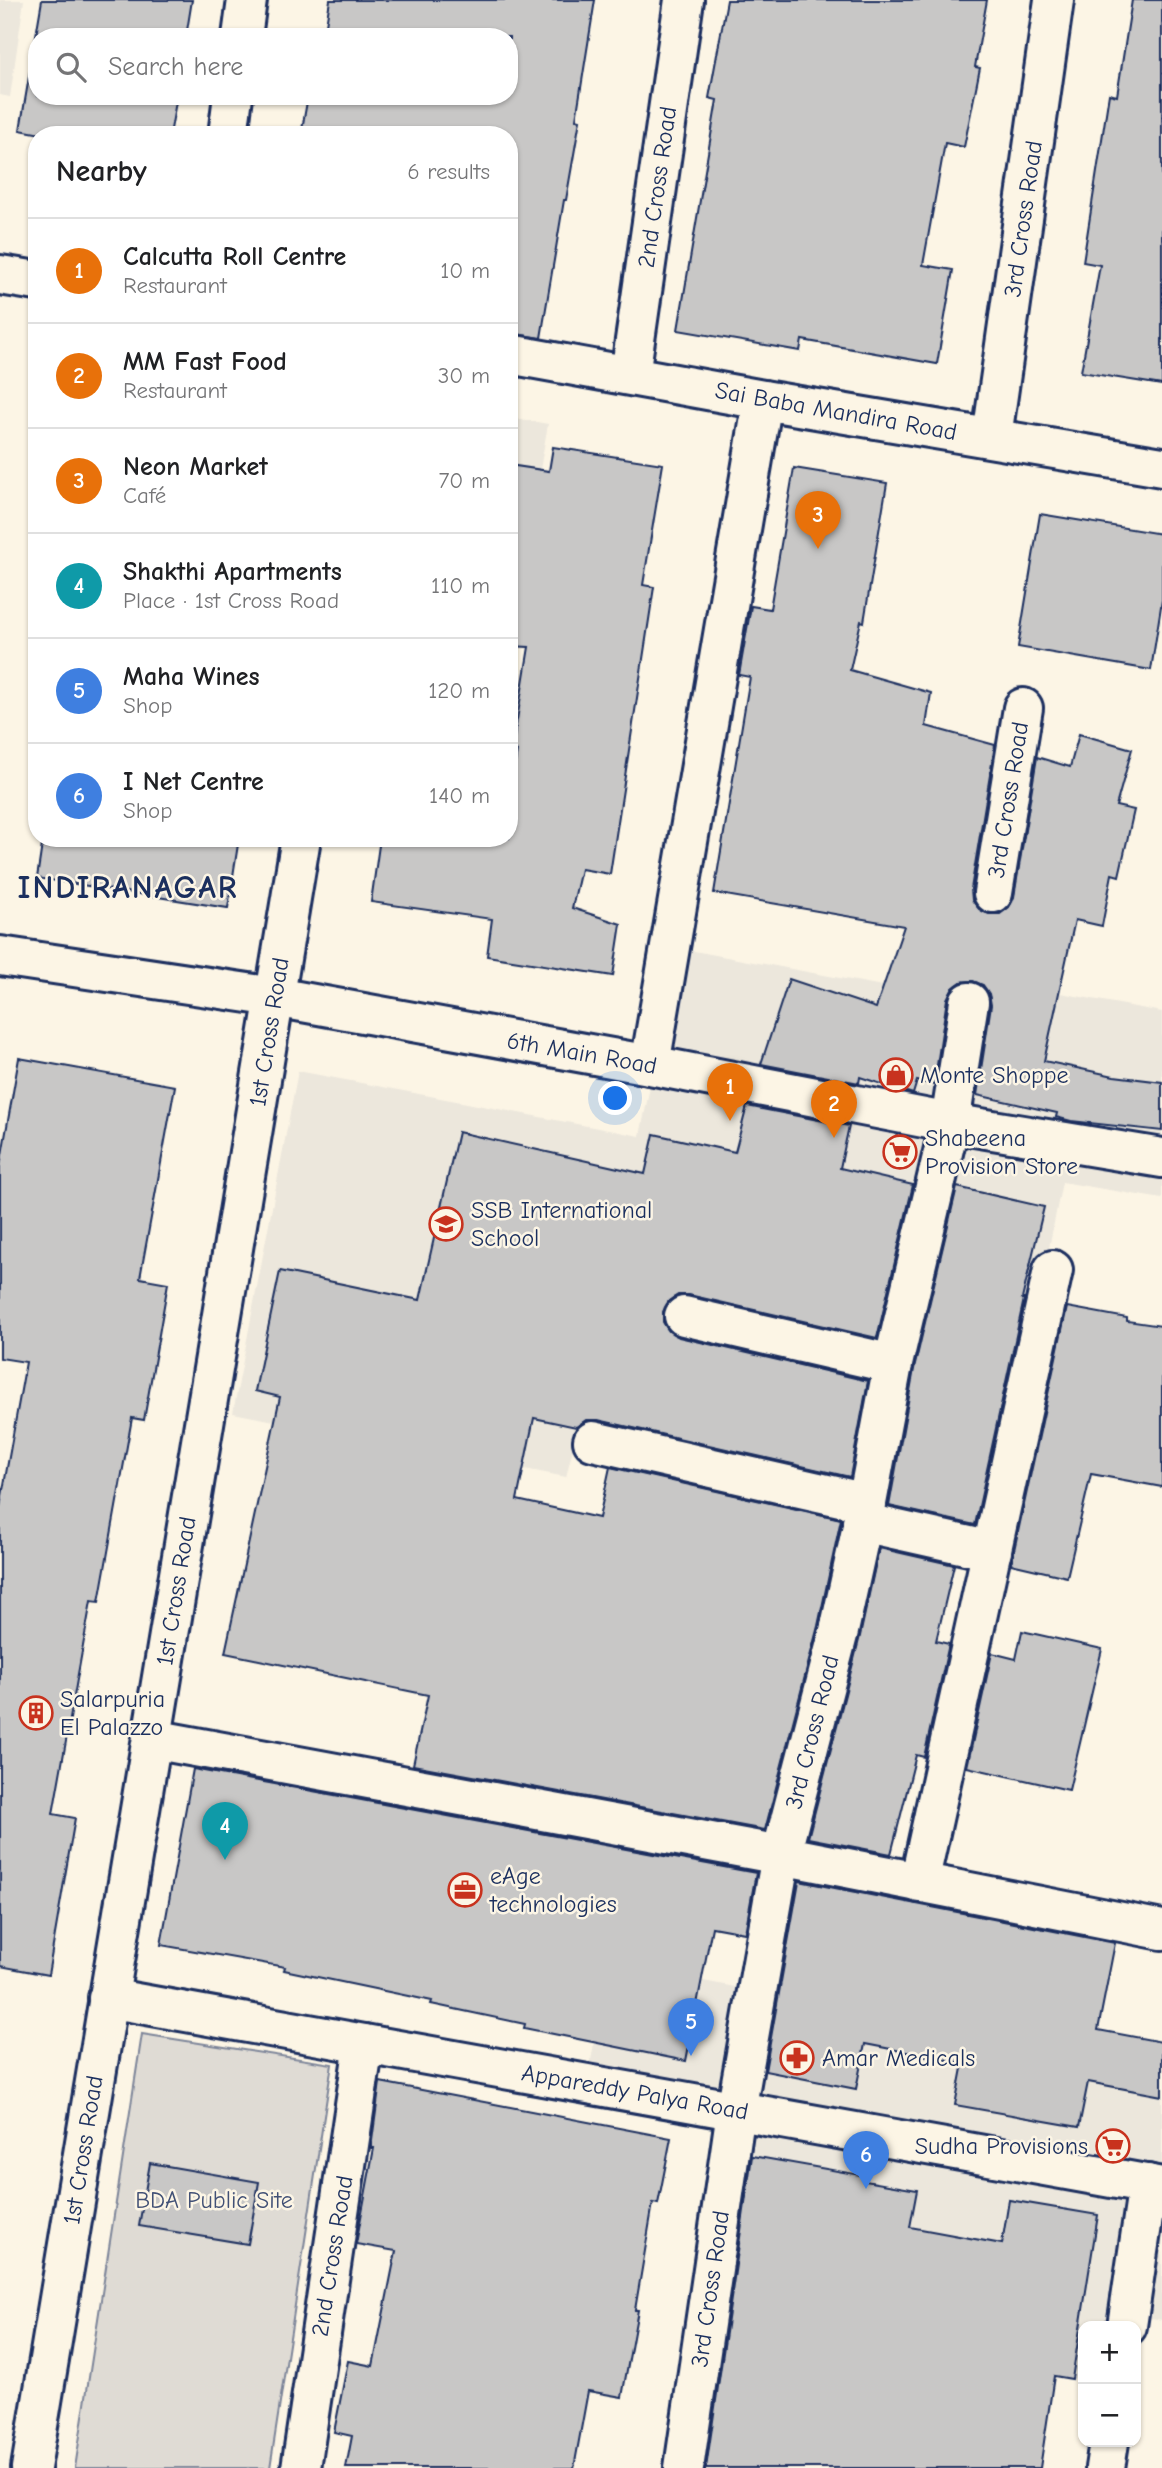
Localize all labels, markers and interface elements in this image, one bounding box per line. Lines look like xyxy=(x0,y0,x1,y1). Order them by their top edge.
search box xyxy=(28,28,518,105)
icon: search xyxy=(52,48,90,86)
text: Search here xyxy=(108,52,243,82)
street label: 2nd Cross Road xyxy=(632,104,682,270)
street label: 3rd Cross Road xyxy=(998,139,1048,299)
text: Nearby xyxy=(56,154,147,189)
text: 6 results xyxy=(407,158,490,185)
text: Calcutta Roll Centre xyxy=(123,242,346,272)
text: 1 xyxy=(74,257,84,284)
text: 10 m xyxy=(440,257,490,284)
text: Restaurant xyxy=(123,272,227,299)
text: MM Fast Food xyxy=(123,347,287,377)
text: 2 xyxy=(73,362,85,389)
text: 30 m xyxy=(438,362,490,389)
street label: Sai Baba Mandira Road xyxy=(713,376,959,446)
text: Restaurant xyxy=(123,377,227,404)
text: Neon Market xyxy=(123,452,268,482)
text: 3 xyxy=(73,467,85,494)
text: 70 m xyxy=(438,467,490,494)
text: Café xyxy=(123,482,166,509)
pin: 3 xyxy=(795,491,841,549)
text: Shakthi Apartments xyxy=(123,557,342,587)
text: 4 xyxy=(74,572,84,599)
text: 110 m xyxy=(431,572,490,599)
text: Place · 1st Cross Road xyxy=(123,587,339,614)
text: Maha Wines xyxy=(123,662,260,692)
text: 5 xyxy=(73,677,85,704)
text: 120 m xyxy=(428,677,490,704)
text: Shop xyxy=(123,692,172,719)
street label: 3rd Cross Road xyxy=(982,720,1034,880)
text: I Net Centre xyxy=(123,767,264,797)
text: 6 xyxy=(73,782,85,809)
text: 140 m xyxy=(429,782,490,809)
text: Shop xyxy=(123,797,172,824)
district label: INDIRANAGAR xyxy=(17,869,239,906)
street label: 1st Cross Road xyxy=(243,955,295,1109)
street label: 6th Main Road xyxy=(505,1026,659,1080)
shop icon: Monte Shoppe xyxy=(877,1056,915,1094)
place label: Monte Shoppe xyxy=(920,1061,1069,1089)
pin: 1 xyxy=(707,1063,753,1121)
pin: 2 xyxy=(811,1080,857,1138)
your location xyxy=(598,1081,632,1115)
place label: Shabeena Provision Store xyxy=(925,1124,1078,1180)
supermarket icon: Shabeena Provision Store xyxy=(881,1133,919,1171)
place label: SSB International School xyxy=(471,1196,652,1252)
school or university icon: SSB International School xyxy=(427,1205,465,1243)
street label: 1st Cross Road xyxy=(150,1514,202,1668)
street label: 3rd Cross Road xyxy=(779,1652,845,1812)
place label: Salarpuria El Palazzo xyxy=(60,1685,165,1741)
building icon: Salarpuria El Palazzo xyxy=(17,1694,55,1732)
pin: 4 xyxy=(202,1802,248,1860)
place label: eAge technologies xyxy=(489,1862,617,1918)
office icon: eAge technologies xyxy=(446,1871,484,1909)
pin: 5 xyxy=(668,1998,714,2056)
pharmacy icon: Amar Medicals xyxy=(778,2039,816,2077)
place label: Amar Medicals xyxy=(822,2044,975,2072)
street label: Appareddy Palya Road xyxy=(519,2058,751,2126)
street label: 1st Cross Road xyxy=(57,2073,109,2227)
supermarket icon: Sudha Provisions xyxy=(1094,2127,1132,2165)
pin: 6 xyxy=(843,2131,889,2189)
place label: Sudha Provisions xyxy=(915,2132,1088,2160)
street label: 2nd Cross Road xyxy=(305,2173,359,2339)
park label: BDA Public Site xyxy=(135,2186,293,2214)
street label: 3rd Cross Road xyxy=(685,2209,735,2369)
map controls xyxy=(1078,2321,1141,2447)
button: + xyxy=(1078,2321,1141,2384)
button: − xyxy=(1078,2384,1141,2447)

